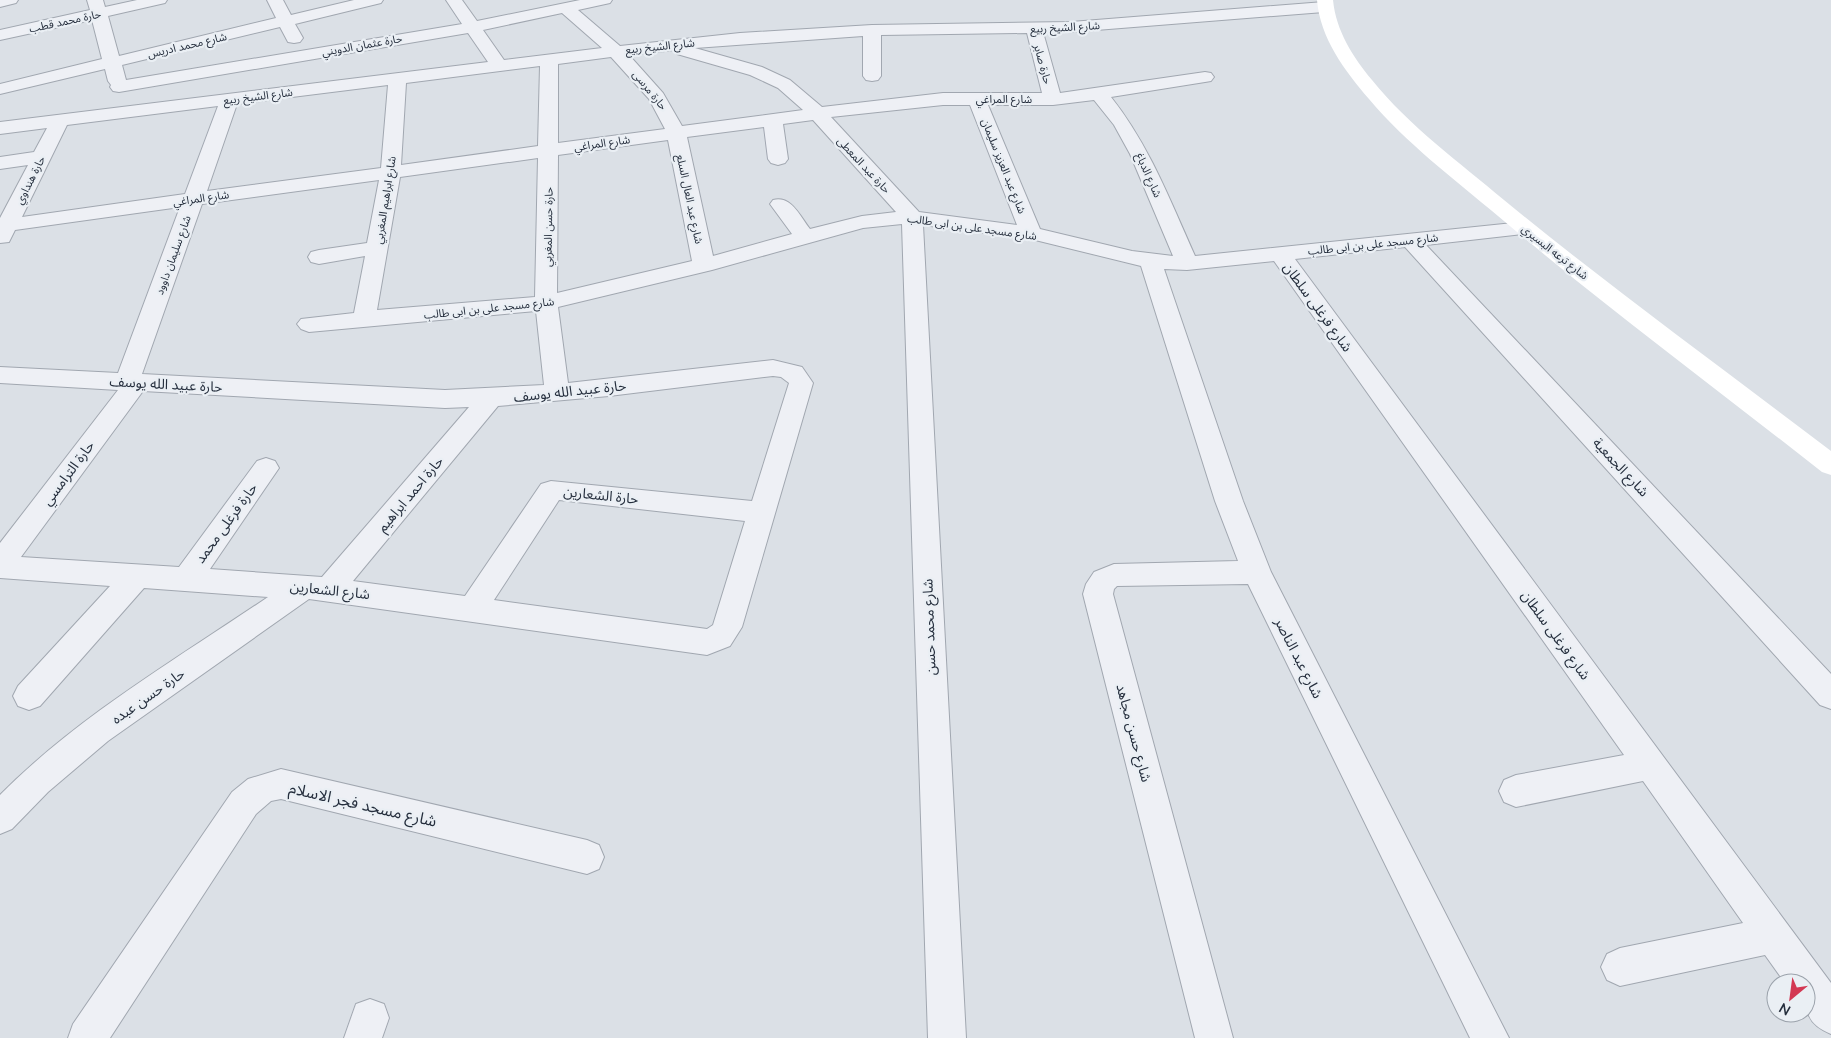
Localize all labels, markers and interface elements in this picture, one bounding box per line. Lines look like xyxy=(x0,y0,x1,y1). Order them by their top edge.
street label: حارة محمد قطب xyxy=(28,6,103,36)
street label: شارع الشيخ ربيع xyxy=(1030,18,1101,37)
street label: شارع محمد ادريس xyxy=(146,29,229,62)
street label: حارة عثمان الدويني xyxy=(321,31,404,61)
street label: شارع الشيخ ربيع xyxy=(625,35,696,58)
street label: حارة صابر xyxy=(1031,41,1055,86)
street label: حارة مرسى xyxy=(630,67,671,113)
street label: شارع الشيخ ربيع xyxy=(222,85,294,108)
street label: شارع المراغي xyxy=(976,92,1033,109)
street label: شارع عبد العزيز سليمان xyxy=(978,116,1030,216)
street label: شارع المراغي xyxy=(573,132,632,156)
street label: حارة عبد المعطى xyxy=(834,134,894,197)
street label: شارع الدباغ xyxy=(1132,151,1165,200)
street label: حارة هنداوي xyxy=(12,153,51,208)
street label: شارع عبد العال السلع xyxy=(673,153,706,246)
street label: شارع ابراهيم المغربي xyxy=(371,155,401,245)
street label: حارة حسن المغربي xyxy=(540,186,558,267)
street label: شارع المراغي xyxy=(172,187,231,211)
street label: شارع مسجد على بن ابى طالب xyxy=(906,211,1038,244)
street label: شارع سليمان داوود xyxy=(152,213,195,297)
street label: شارع ترعه البسيري xyxy=(1517,222,1591,285)
street label: شارع مسجد على بن ابى طالب xyxy=(1307,230,1439,259)
street label: شارع فرغلى سلطان xyxy=(1278,259,1357,357)
street label: شارع مسجد على بن ابى طالب xyxy=(423,294,555,323)
street label: حارة عبيد الله يوسف xyxy=(109,372,223,396)
street label: حارة عبيد الله يوسف xyxy=(513,376,627,406)
street label: شارع الجمعية xyxy=(1588,434,1653,502)
street label: حارة الترامسي xyxy=(38,437,100,510)
street label: حارة احمد ابراهيم xyxy=(373,452,449,537)
street label: حارة فرغلى محمد xyxy=(191,479,261,567)
street label: حارة الشعارين xyxy=(562,482,640,508)
street label: شارع الشعارين xyxy=(289,577,371,605)
street label: شارع محمد حسن xyxy=(918,578,942,676)
street label: شارع فرغلى سلطان xyxy=(1516,587,1595,685)
street label: شارع عبد الناصر xyxy=(1269,614,1327,702)
street label: حارة حسن عبده xyxy=(108,664,188,728)
street label: شارع حسن مجاهد xyxy=(1110,682,1156,785)
street label: شارع مسجد فجر الاسلام xyxy=(286,777,439,834)
north arrow xyxy=(1766,973,1816,1023)
text: N xyxy=(1776,999,1794,1020)

